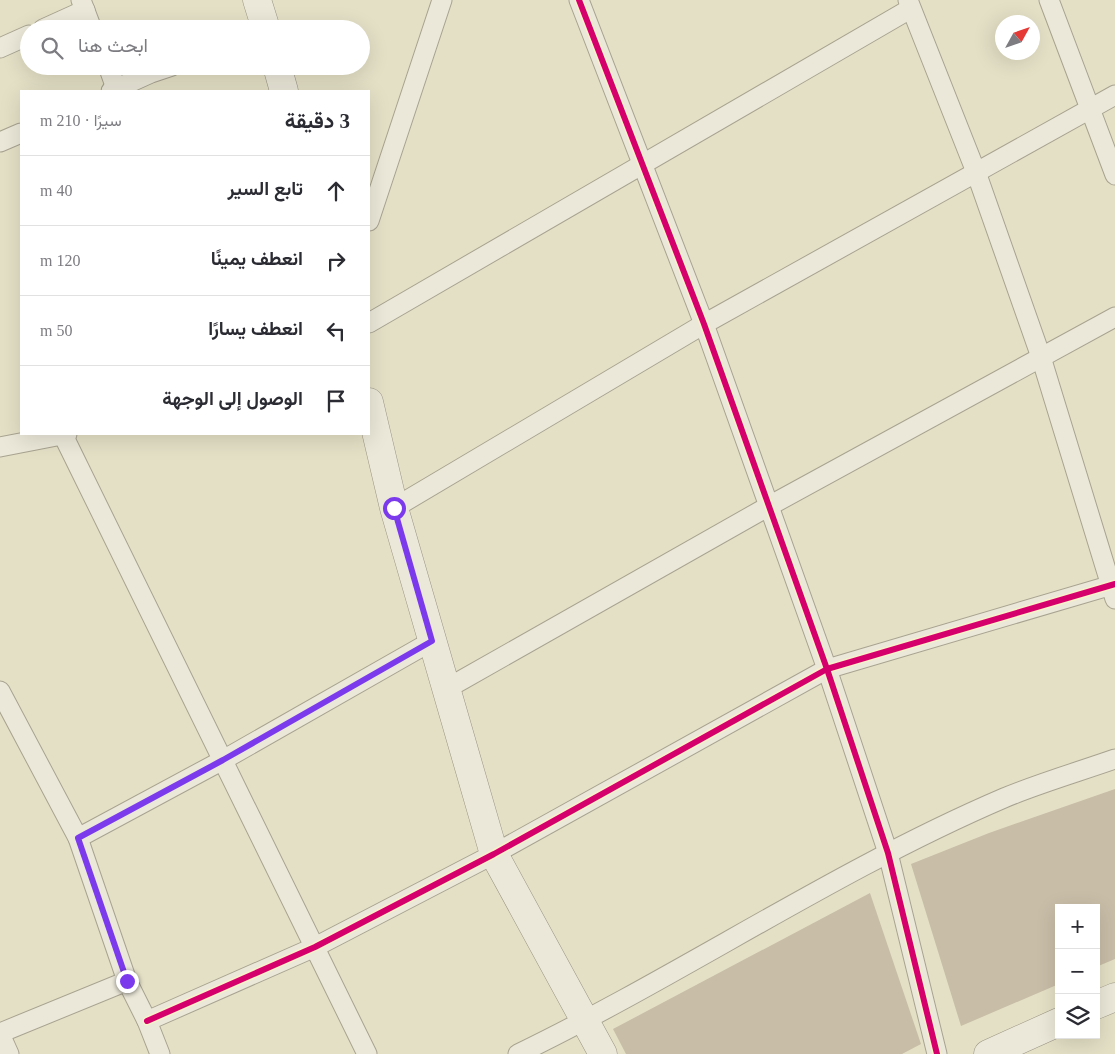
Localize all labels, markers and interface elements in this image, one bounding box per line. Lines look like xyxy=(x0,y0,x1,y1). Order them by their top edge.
north arrow xyxy=(995,15,1040,60)
search box xyxy=(20,20,370,75)
icon: search xyxy=(38,34,66,62)
text: ابحث هنا xyxy=(78,35,148,56)
text: 3 دقيقة xyxy=(285,109,350,133)
text: سيرًا · 210 m xyxy=(40,112,122,129)
icon: ahead xyxy=(322,177,350,205)
text: تابع السير xyxy=(227,178,303,199)
text: 40 m xyxy=(40,182,72,199)
icon: right xyxy=(322,247,350,275)
text: انعطف يمينًا xyxy=(211,248,303,269)
text: 120 m xyxy=(40,252,80,269)
icon: left xyxy=(322,317,350,345)
text: انعطف يسارًا xyxy=(208,318,303,339)
text: 50 m xyxy=(40,322,72,339)
icon: arrive xyxy=(322,387,350,415)
text: الوصول إلى الوجهة xyxy=(162,388,303,409)
route start xyxy=(383,497,406,520)
map controls xyxy=(1055,904,1100,1039)
button: + xyxy=(1055,904,1100,949)
button: − xyxy=(1055,949,1100,994)
route end xyxy=(116,970,139,993)
button: layers xyxy=(1055,994,1100,1039)

